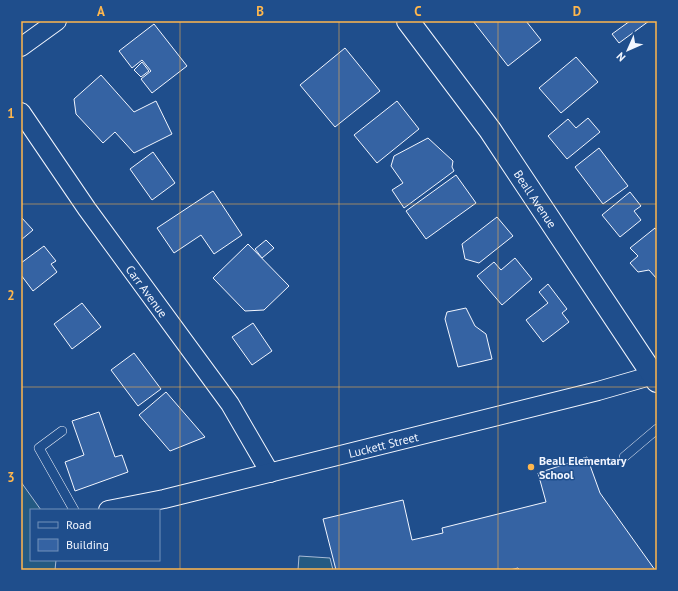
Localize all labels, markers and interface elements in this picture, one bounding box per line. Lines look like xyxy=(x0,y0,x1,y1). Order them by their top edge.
text: A xyxy=(97,3,105,20)
text: B xyxy=(256,3,264,20)
text: C xyxy=(414,3,422,20)
text: D xyxy=(573,3,581,20)
north arrow xyxy=(608,30,648,70)
text: N xyxy=(613,50,628,65)
text: 1 xyxy=(7,105,15,122)
street label: Beall Avenue xyxy=(511,167,560,231)
street label: Carr Avenue xyxy=(123,262,171,320)
text: 2 xyxy=(7,287,15,304)
street label: Luckett Street xyxy=(347,429,420,460)
place label: Beall Elementary School xyxy=(539,453,627,482)
marker: Beall Elementary School xyxy=(526,462,536,472)
text: 3 xyxy=(7,469,15,486)
legend xyxy=(30,509,160,561)
text: Road xyxy=(66,517,91,532)
text: Building xyxy=(66,537,109,552)

